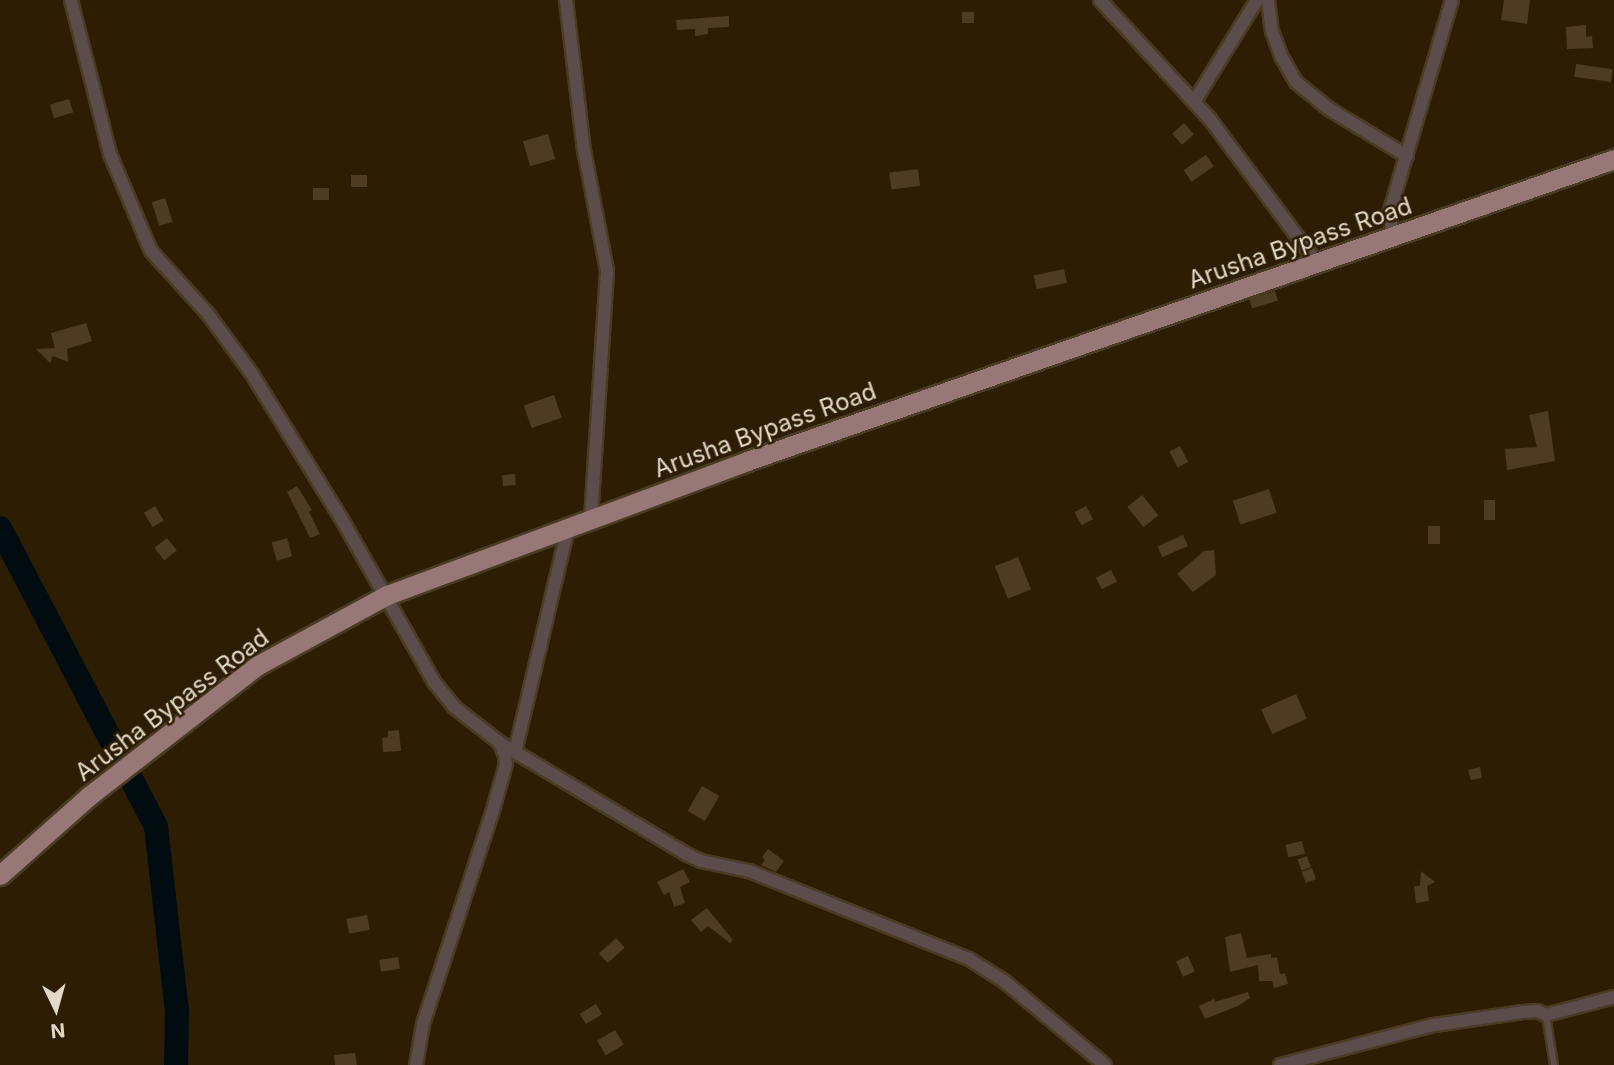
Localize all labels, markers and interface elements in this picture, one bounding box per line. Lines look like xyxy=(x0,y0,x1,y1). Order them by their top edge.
street label: Arusha Bypass Road xyxy=(1184,191,1416,295)
street label: Arusha Bypass Road xyxy=(650,376,880,484)
street label: Arusha Bypass Road xyxy=(70,623,274,787)
north arrow xyxy=(21,974,91,1044)
text: N xyxy=(50,1018,66,1043)

